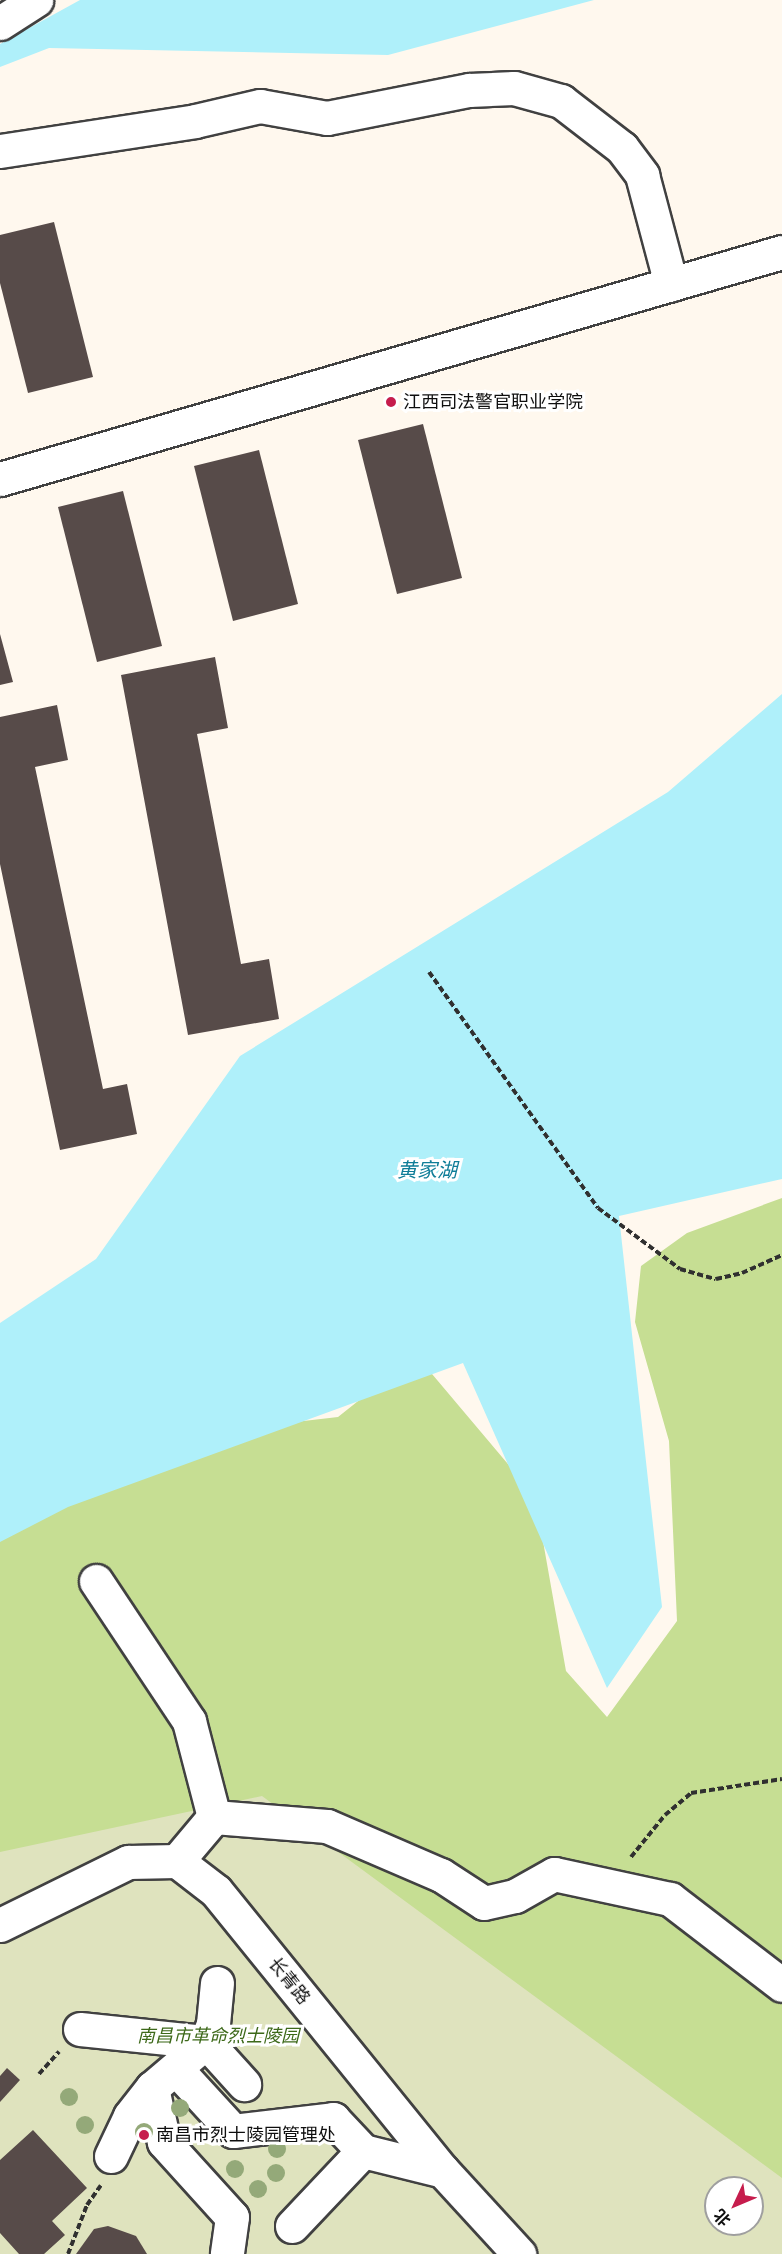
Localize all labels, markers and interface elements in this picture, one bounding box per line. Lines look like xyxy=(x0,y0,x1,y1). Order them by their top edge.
place label: 江西司法警官职业学院 xyxy=(403,391,583,413)
marker: 江西司法警官职业学院 xyxy=(384,395,398,409)
water label: 黄家湖 xyxy=(397,1158,457,1182)
street label: 长青路 xyxy=(264,1953,314,2009)
park label: 南昌市革命烈士陵园 xyxy=(137,2025,299,2047)
place label: 南昌市烈士陵园管理处 xyxy=(156,2124,336,2146)
marker: 南昌市烈士陵园管理处 xyxy=(137,2128,151,2142)
north arrow xyxy=(704,2176,764,2236)
text: 北 xyxy=(710,2206,734,2229)

